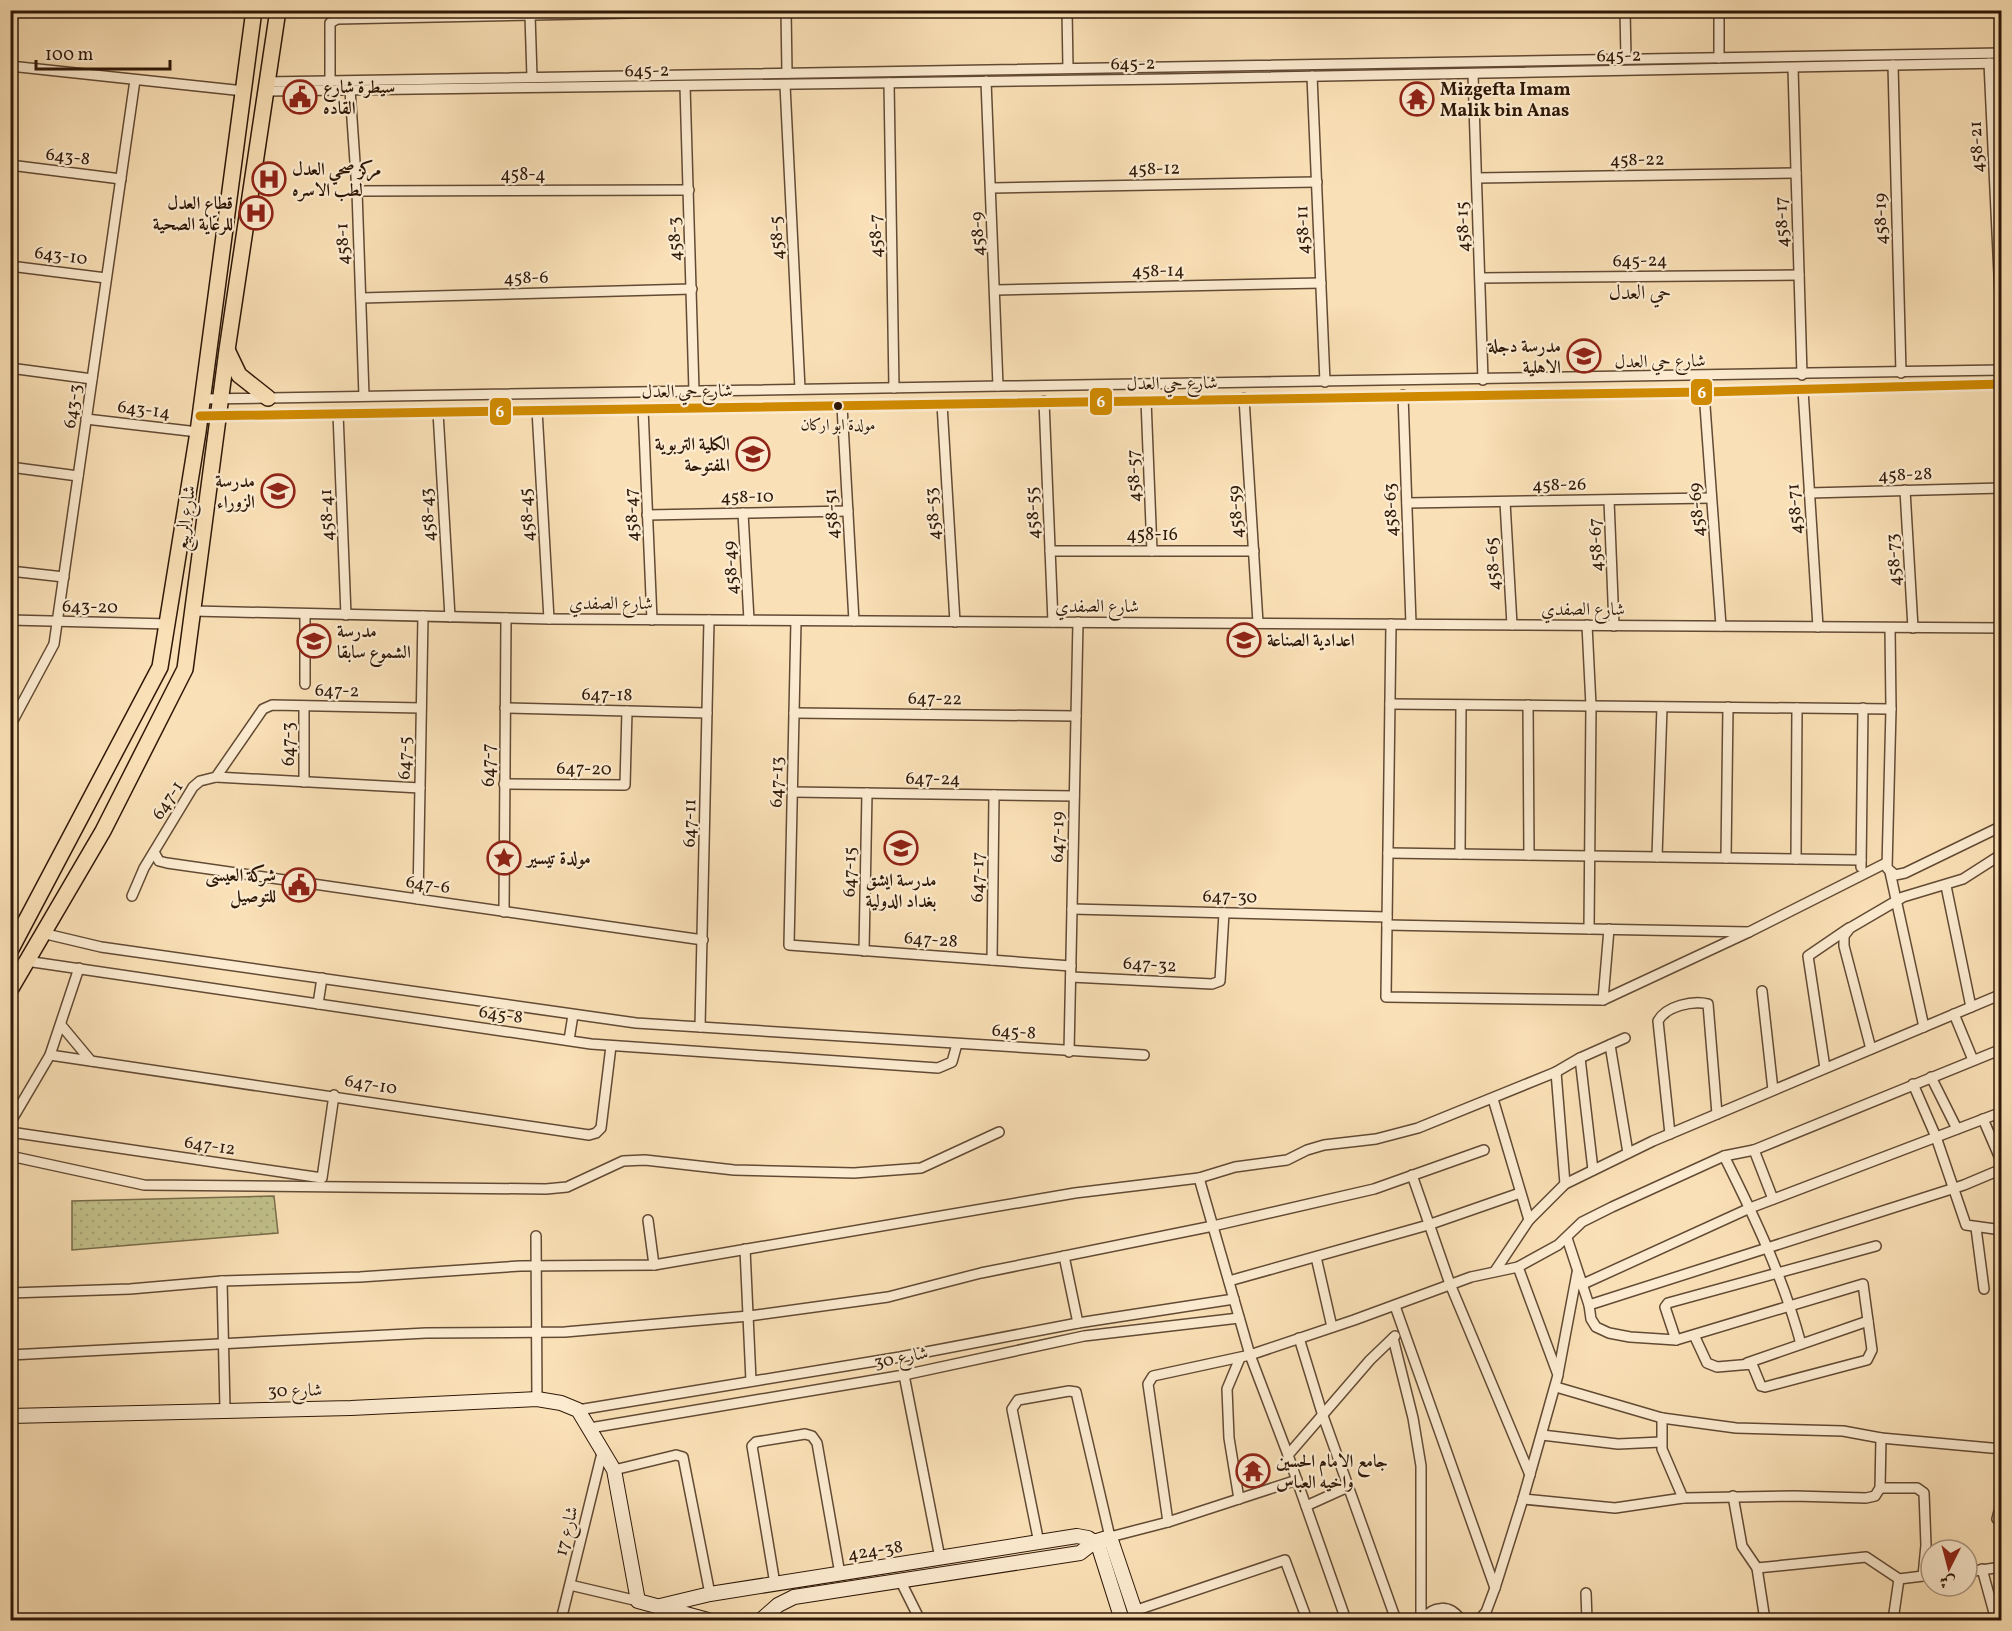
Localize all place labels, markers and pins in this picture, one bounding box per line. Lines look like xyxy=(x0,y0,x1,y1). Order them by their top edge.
place label: سيطرة شارع القاده xyxy=(323,76,395,122)
place label: Mizgefta Imam Malik bin Anas xyxy=(1440,78,1571,124)
public building icon: سيطرة شارع القاده xyxy=(282,79,318,115)
temple icon: Mizgefta Imam Malik bin Anas xyxy=(1399,81,1435,117)
place label: مركز صحي العدل لطب الاسره xyxy=(292,158,381,204)
hospital icon: مركز صحي العدل لطب الاسره xyxy=(251,161,287,197)
place label: قطاع العدل للرعاية الصحية xyxy=(153,192,233,238)
hospital icon: قطاع العدل للرعاية الصحية xyxy=(238,195,274,231)
place label: مدرسة دجلة الاهلية xyxy=(1487,335,1561,381)
school or university icon: مدرسة دجلة الاهلية xyxy=(1566,338,1602,374)
marker: مولدة ابو اركان xyxy=(832,400,844,412)
place label: مولدة ابو اركان xyxy=(800,415,876,437)
place label: الكلية التربوية المفتوحة xyxy=(655,433,730,479)
school or university icon: الكلية التربوية المفتوحة xyxy=(735,436,771,472)
place label: مدرسة الزوراء xyxy=(215,470,255,516)
school or university icon: مدرسة الزوراء xyxy=(260,473,296,509)
place label: مدرسة الشموع سابقا xyxy=(337,620,411,667)
school or university icon: اعدادية الصناعة xyxy=(1226,622,1262,658)
school or university icon: مدرسة الشموع سابقا xyxy=(296,623,332,659)
place label: اعدادية الصناعة xyxy=(1267,629,1355,654)
school or university icon: مدرسة ايشق بغداد الدولية xyxy=(883,830,919,866)
place icon: مولدة تيسير xyxy=(486,840,522,876)
place label: مولدة تيسير xyxy=(525,847,591,872)
place label: شركة العيسى للتوصيل xyxy=(205,864,276,910)
public building icon: شركة العيسى للتوصيل xyxy=(281,867,317,903)
place label: مدرسة ايشق بغداد الدولية xyxy=(866,869,936,915)
place label: جامع الامام الحسين واخيه العباس xyxy=(1276,1450,1388,1496)
temple icon: جامع الامام الحسين واخيه العباس xyxy=(1235,1453,1271,1489)

